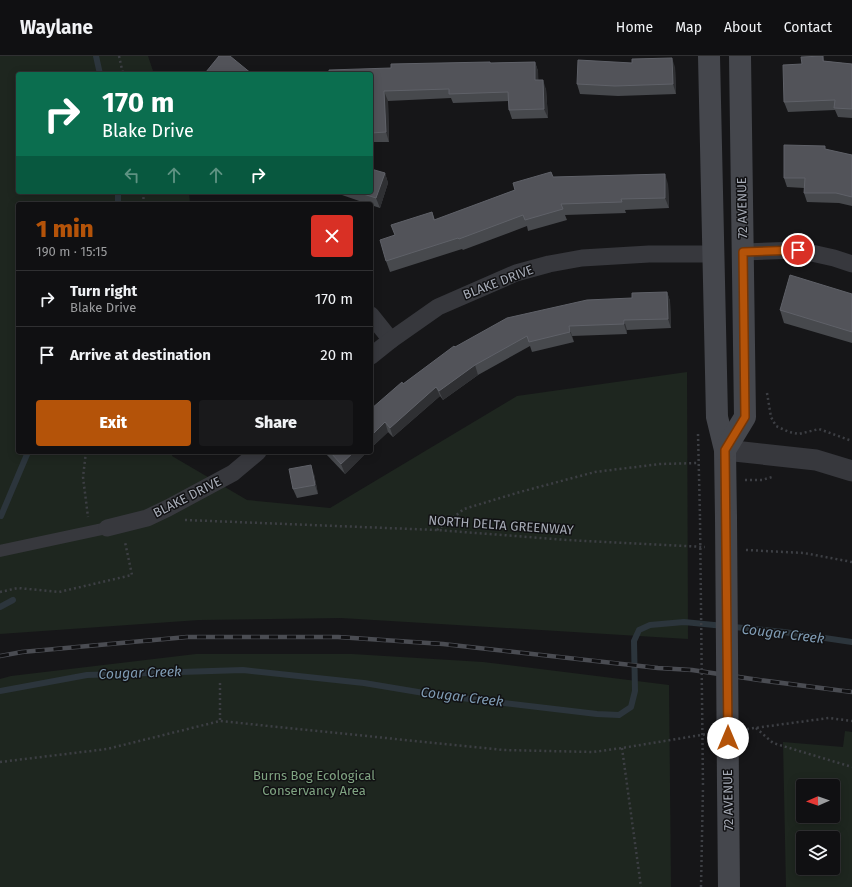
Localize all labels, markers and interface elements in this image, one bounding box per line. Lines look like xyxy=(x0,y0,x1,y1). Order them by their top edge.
text: Waylane xyxy=(20,16,93,39)
text: Home xyxy=(616,19,653,36)
text: Map xyxy=(675,19,702,36)
text: About xyxy=(724,19,762,36)
text: Contact xyxy=(784,19,832,36)
text: 170 m xyxy=(102,86,174,119)
icon: right xyxy=(36,88,88,140)
text: Blake Drive xyxy=(102,120,194,142)
icon: left xyxy=(121,164,143,186)
icon: ahead xyxy=(163,164,185,186)
icon: ahead xyxy=(205,164,227,186)
icon: right xyxy=(247,164,269,186)
street label: 72 AVENUE xyxy=(734,177,750,239)
text: 1 min xyxy=(36,215,94,243)
button: close xyxy=(311,215,353,257)
pin xyxy=(781,233,815,267)
icon: arrive xyxy=(787,239,809,261)
text: 190 m · 15:15 xyxy=(36,244,107,259)
street label: BLAKE DRIVE xyxy=(461,262,535,302)
text: Turn right xyxy=(70,282,137,300)
icon: right xyxy=(36,288,58,310)
text: 170 m xyxy=(315,290,353,308)
text: Blake Drive xyxy=(70,300,136,315)
icon: arrive xyxy=(36,344,58,366)
text: Arrive at destination xyxy=(70,346,211,364)
text: 20 m xyxy=(320,346,353,364)
button: Exit xyxy=(36,400,191,446)
button: Share xyxy=(199,400,353,446)
street label: BLAKE DRIVE xyxy=(151,473,223,521)
street label: NORTH DELTA GREENWAY xyxy=(428,512,575,538)
water label: Cougar Creek xyxy=(741,620,826,648)
water label: Cougar Creek xyxy=(98,663,182,683)
water label: Cougar Creek xyxy=(420,683,505,711)
position arrow xyxy=(707,717,749,759)
park label: Burns Bog Ecological Conservancy Area xyxy=(253,768,375,798)
street label: 72 AVENUE xyxy=(720,769,736,831)
north arrow xyxy=(796,779,840,823)
map controls xyxy=(796,779,840,875)
button: layers xyxy=(796,831,840,875)

